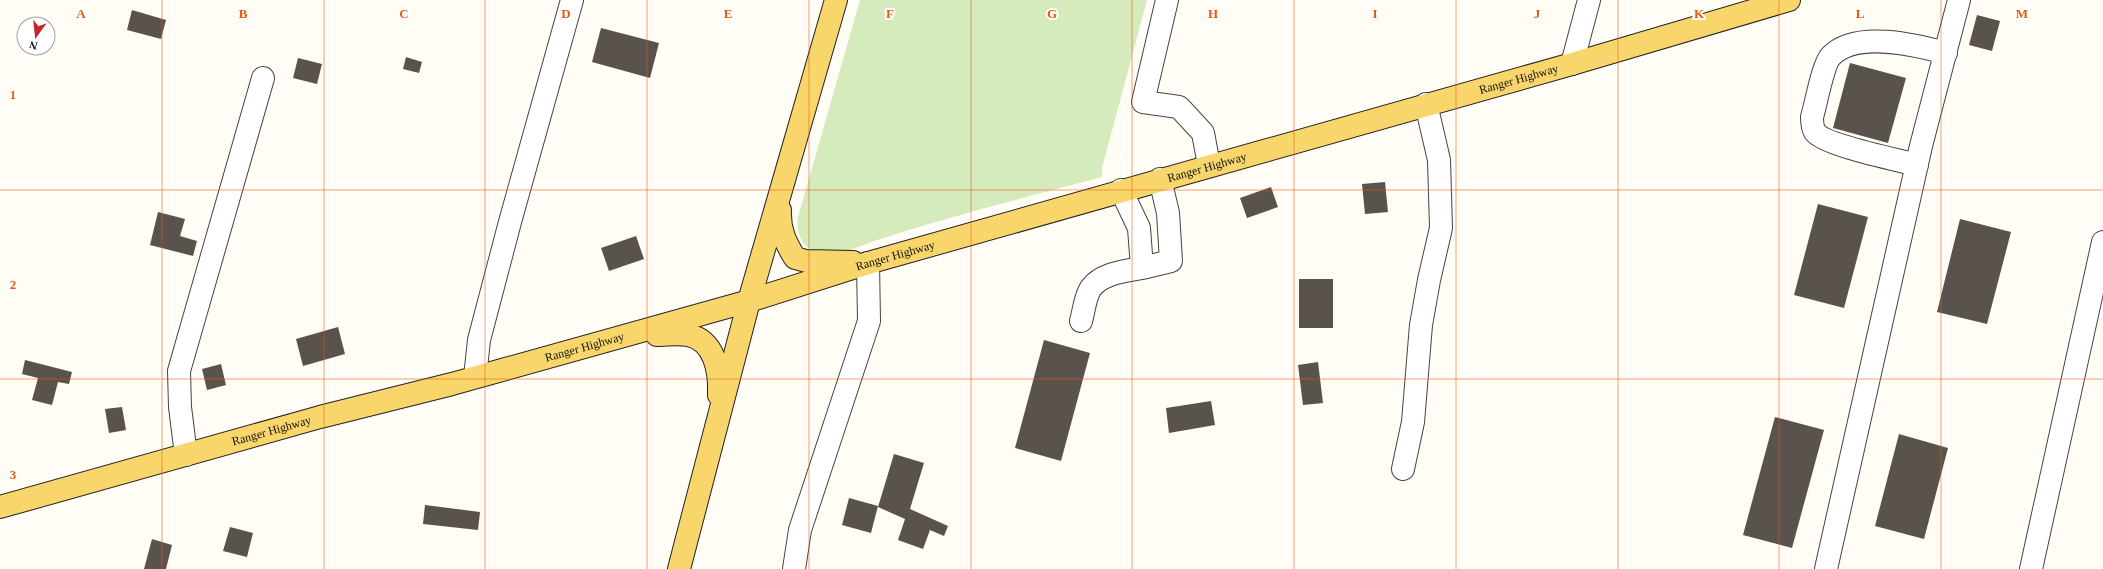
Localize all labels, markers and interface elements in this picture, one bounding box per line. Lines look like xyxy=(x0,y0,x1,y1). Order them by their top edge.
text: A xyxy=(76,6,86,21)
text: B xyxy=(239,6,248,21)
text: C xyxy=(399,6,409,21)
text: D xyxy=(561,6,571,21)
text: E xyxy=(724,6,732,21)
text: F xyxy=(886,6,894,21)
text: G xyxy=(1047,6,1057,21)
text: H xyxy=(1208,6,1218,21)
text: I xyxy=(1372,6,1378,21)
text: J xyxy=(1534,6,1541,21)
text: K xyxy=(1694,6,1705,21)
text: L xyxy=(1856,6,1865,21)
text: M xyxy=(2016,6,2028,21)
north arrow xyxy=(16,16,56,56)
text: N xyxy=(28,39,39,52)
street label: Ranger Highway xyxy=(1478,61,1560,97)
text: 1 xyxy=(10,87,16,102)
street label: Ranger Highway xyxy=(1166,149,1248,185)
street label: Ranger Highway xyxy=(854,237,936,274)
text: 2 xyxy=(10,277,16,292)
street label: Ranger Highway xyxy=(543,329,626,365)
street label: Ranger Highway xyxy=(230,413,313,448)
text: 3 xyxy=(10,467,17,482)

